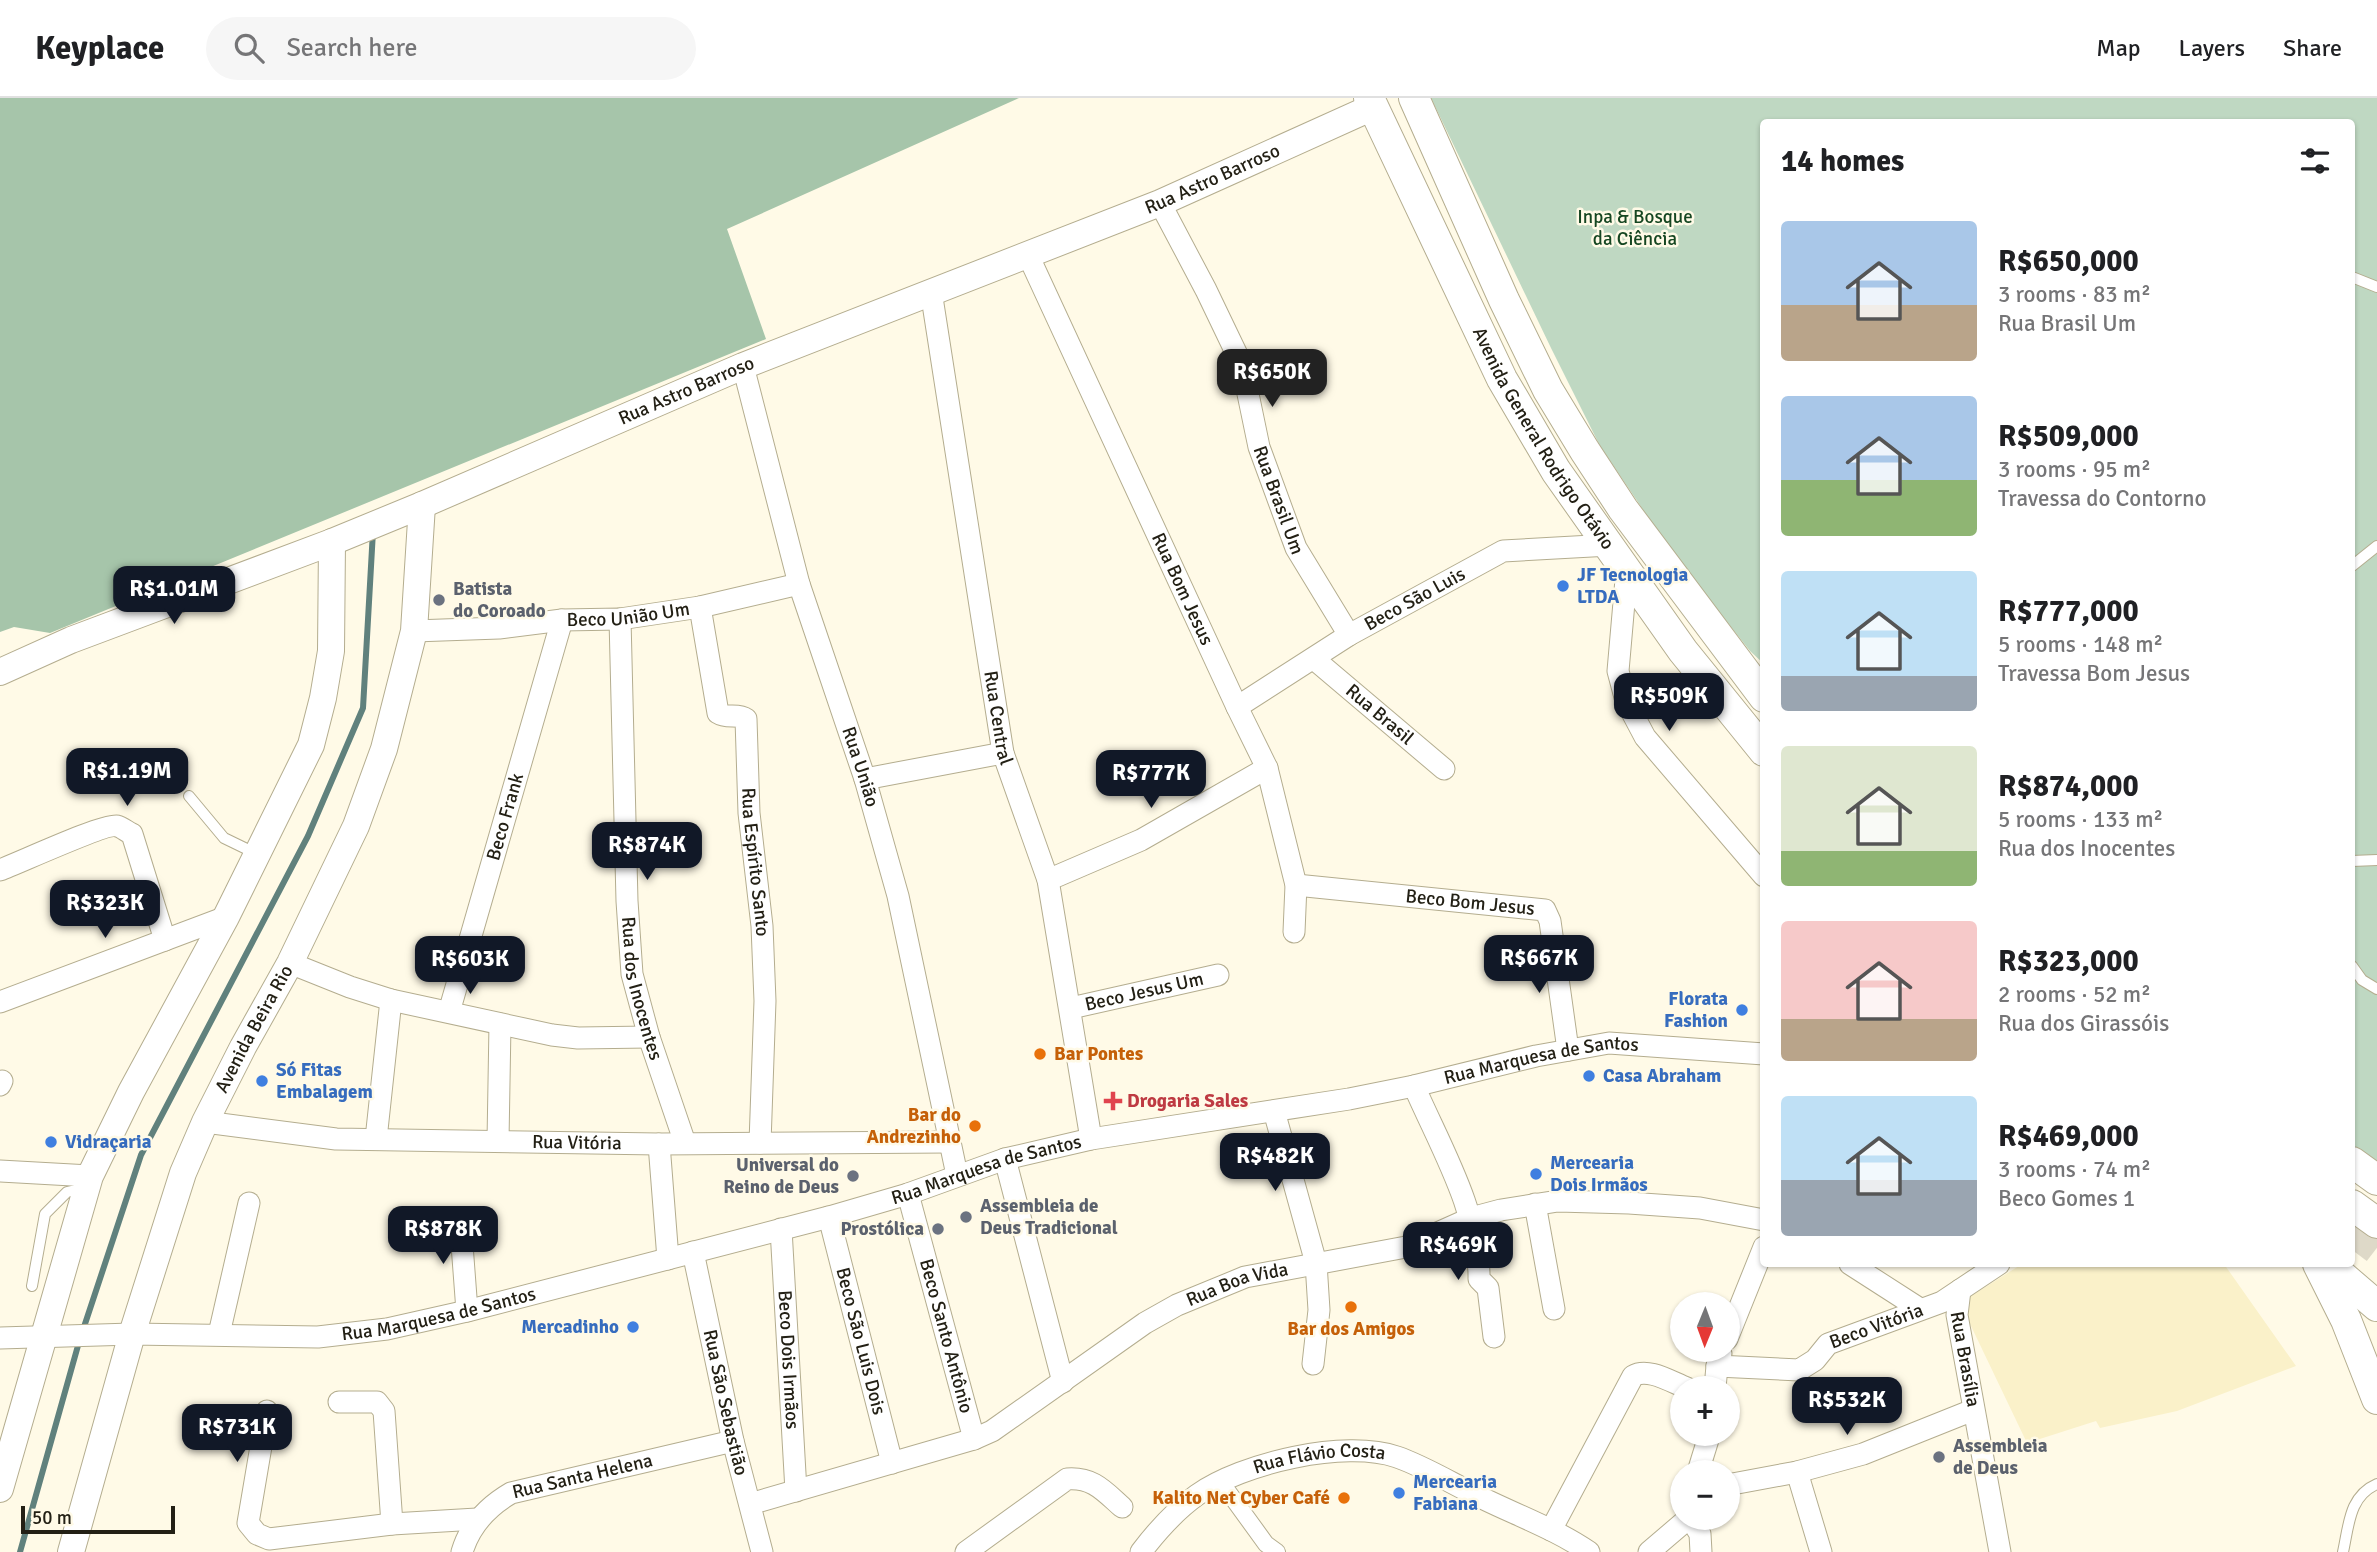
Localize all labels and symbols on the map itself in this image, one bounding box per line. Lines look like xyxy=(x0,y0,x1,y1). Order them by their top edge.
street label: Rua Astro Barroso xyxy=(1141,139,1284,220)
park label: Inpa & Bosque da Ciência xyxy=(1577,205,1693,251)
street label: Avenida General Rodrigo Otávio xyxy=(1467,323,1620,554)
pin: R$650K xyxy=(1215,350,1329,409)
street label: Rua Astro Barroso xyxy=(615,351,758,430)
street label: Rua Brasil Um xyxy=(1248,442,1309,558)
street label: Rua Bom Jesus xyxy=(1146,529,1219,649)
street label: Beco São Luis xyxy=(1360,562,1469,636)
place label: JF Tecnologia LTDA xyxy=(1577,563,1689,609)
pin: R$1.01M xyxy=(109,566,239,626)
place label: Batista do Coroado xyxy=(453,577,546,623)
marker: JF Tecnologia LTDA xyxy=(1555,578,1571,594)
marker: Batista do Coroado xyxy=(431,592,447,608)
street label: Beco União Um xyxy=(566,597,691,632)
street label: Rua Central xyxy=(978,669,1018,768)
pin: R$509K xyxy=(1612,674,1726,733)
street label: Rua Brasil xyxy=(1341,679,1419,750)
street label: Rua União xyxy=(836,724,884,810)
pin: R$1.19M xyxy=(62,748,192,808)
pin: R$777K xyxy=(1094,750,1208,810)
street label: Beco Frank xyxy=(481,770,529,863)
street label: Rua Espírito Santo xyxy=(736,787,774,937)
pin: R$874K xyxy=(590,822,704,882)
pin: R$323K xyxy=(48,880,162,940)
street label: Beco Bom Jesus xyxy=(1404,884,1536,921)
street label: Rua dos Inocentes xyxy=(616,916,668,1063)
pin: R$603K xyxy=(413,936,527,996)
pin: R$667K xyxy=(1482,936,1596,995)
street label: Avenida Beira Rio xyxy=(210,961,299,1097)
street label: Beco Jesus Um xyxy=(1082,967,1206,1017)
place label: Florata Fashion xyxy=(1664,987,1728,1033)
marker: Florata Fashion xyxy=(1734,1002,1750,1018)
street label: Rua Marquesa de Santos xyxy=(1442,1030,1639,1090)
place label: Bar Pontes xyxy=(1054,1042,1143,1066)
marker: Bar Pontes xyxy=(1032,1046,1048,1062)
place label: Só Fitas Embalagem xyxy=(276,1058,373,1104)
place label: Casa Abraham xyxy=(1603,1064,1721,1088)
marker: Casa Abraham xyxy=(1581,1068,1597,1084)
marker: Só Fitas Embalagem xyxy=(254,1073,270,1089)
place label: Drogaria Sales xyxy=(1127,1089,1248,1113)
marker: Drogaria Sales xyxy=(1105,1093,1121,1109)
place label: Bar do Andrezinho xyxy=(867,1103,961,1149)
marker: Bar do Andrezinho xyxy=(967,1118,983,1134)
place label: Vidraçaria xyxy=(65,1130,152,1154)
street label: Rua Vitória xyxy=(532,1130,622,1155)
street label: Rua Marquesa de Santos xyxy=(888,1130,1084,1210)
marker: Vidraçaria xyxy=(43,1134,59,1150)
pin: R$482K xyxy=(1218,1134,1332,1193)
place label: Mercearia Dois Irmãos xyxy=(1550,1151,1648,1197)
place label: Universal do Reino de Deus xyxy=(723,1153,839,1199)
marker: Mercearia Dois Irmãos xyxy=(1528,1166,1544,1182)
marker: Universal do Reino de Deus xyxy=(845,1168,861,1184)
place label: Assembleia de Deus Tradicional xyxy=(980,1194,1118,1240)
pin: R$878K xyxy=(386,1206,500,1266)
marker: Assembleia de Deus Tradicional xyxy=(958,1209,974,1225)
place label: Prostólica xyxy=(840,1217,924,1241)
marker: Prostólica xyxy=(930,1221,946,1237)
pin: R$469K xyxy=(1401,1222,1515,1282)
street label: Beco Santo Antônio xyxy=(914,1256,979,1416)
street label: Rua Boa Vida xyxy=(1183,1257,1290,1312)
street label: Beco São Luis Dois xyxy=(830,1265,891,1417)
street label: Rua Marquesa de Santos xyxy=(340,1282,538,1346)
street label: Beco Dois Irmãos xyxy=(773,1290,804,1430)
north arrow xyxy=(1670,1292,1740,1362)
street label: Beco Vitória xyxy=(1826,1298,1927,1354)
marker: Bar dos Amigos xyxy=(1343,1299,1359,1315)
street label: Rua Brasília xyxy=(1945,1309,1985,1409)
place label: Mercadinho xyxy=(521,1315,619,1339)
place label: Bar dos Amigos xyxy=(1287,1317,1415,1341)
marker: Mercadinho xyxy=(625,1319,641,1335)
street label: Rua São Sebastião xyxy=(698,1327,754,1478)
pin: R$532K xyxy=(1790,1378,1904,1437)
pin: R$731K xyxy=(180,1404,294,1464)
place label: Assembleia de Deus xyxy=(1953,1434,2048,1480)
street label: Rua Flávio Costa xyxy=(1250,1439,1387,1480)
street label: Rua Santa Helena xyxy=(510,1448,655,1504)
marker: Assembleia de Deus xyxy=(1931,1449,1947,1465)
place label: Mercearia Fabiana xyxy=(1413,1470,1497,1516)
marker: Mercearia Fabiana xyxy=(1391,1485,1407,1501)
place label: Kalito Net Cyber Café xyxy=(1152,1486,1330,1510)
marker: Kalito Net Cyber Café xyxy=(1336,1490,1352,1506)
scale bar xyxy=(21,1503,175,1535)

